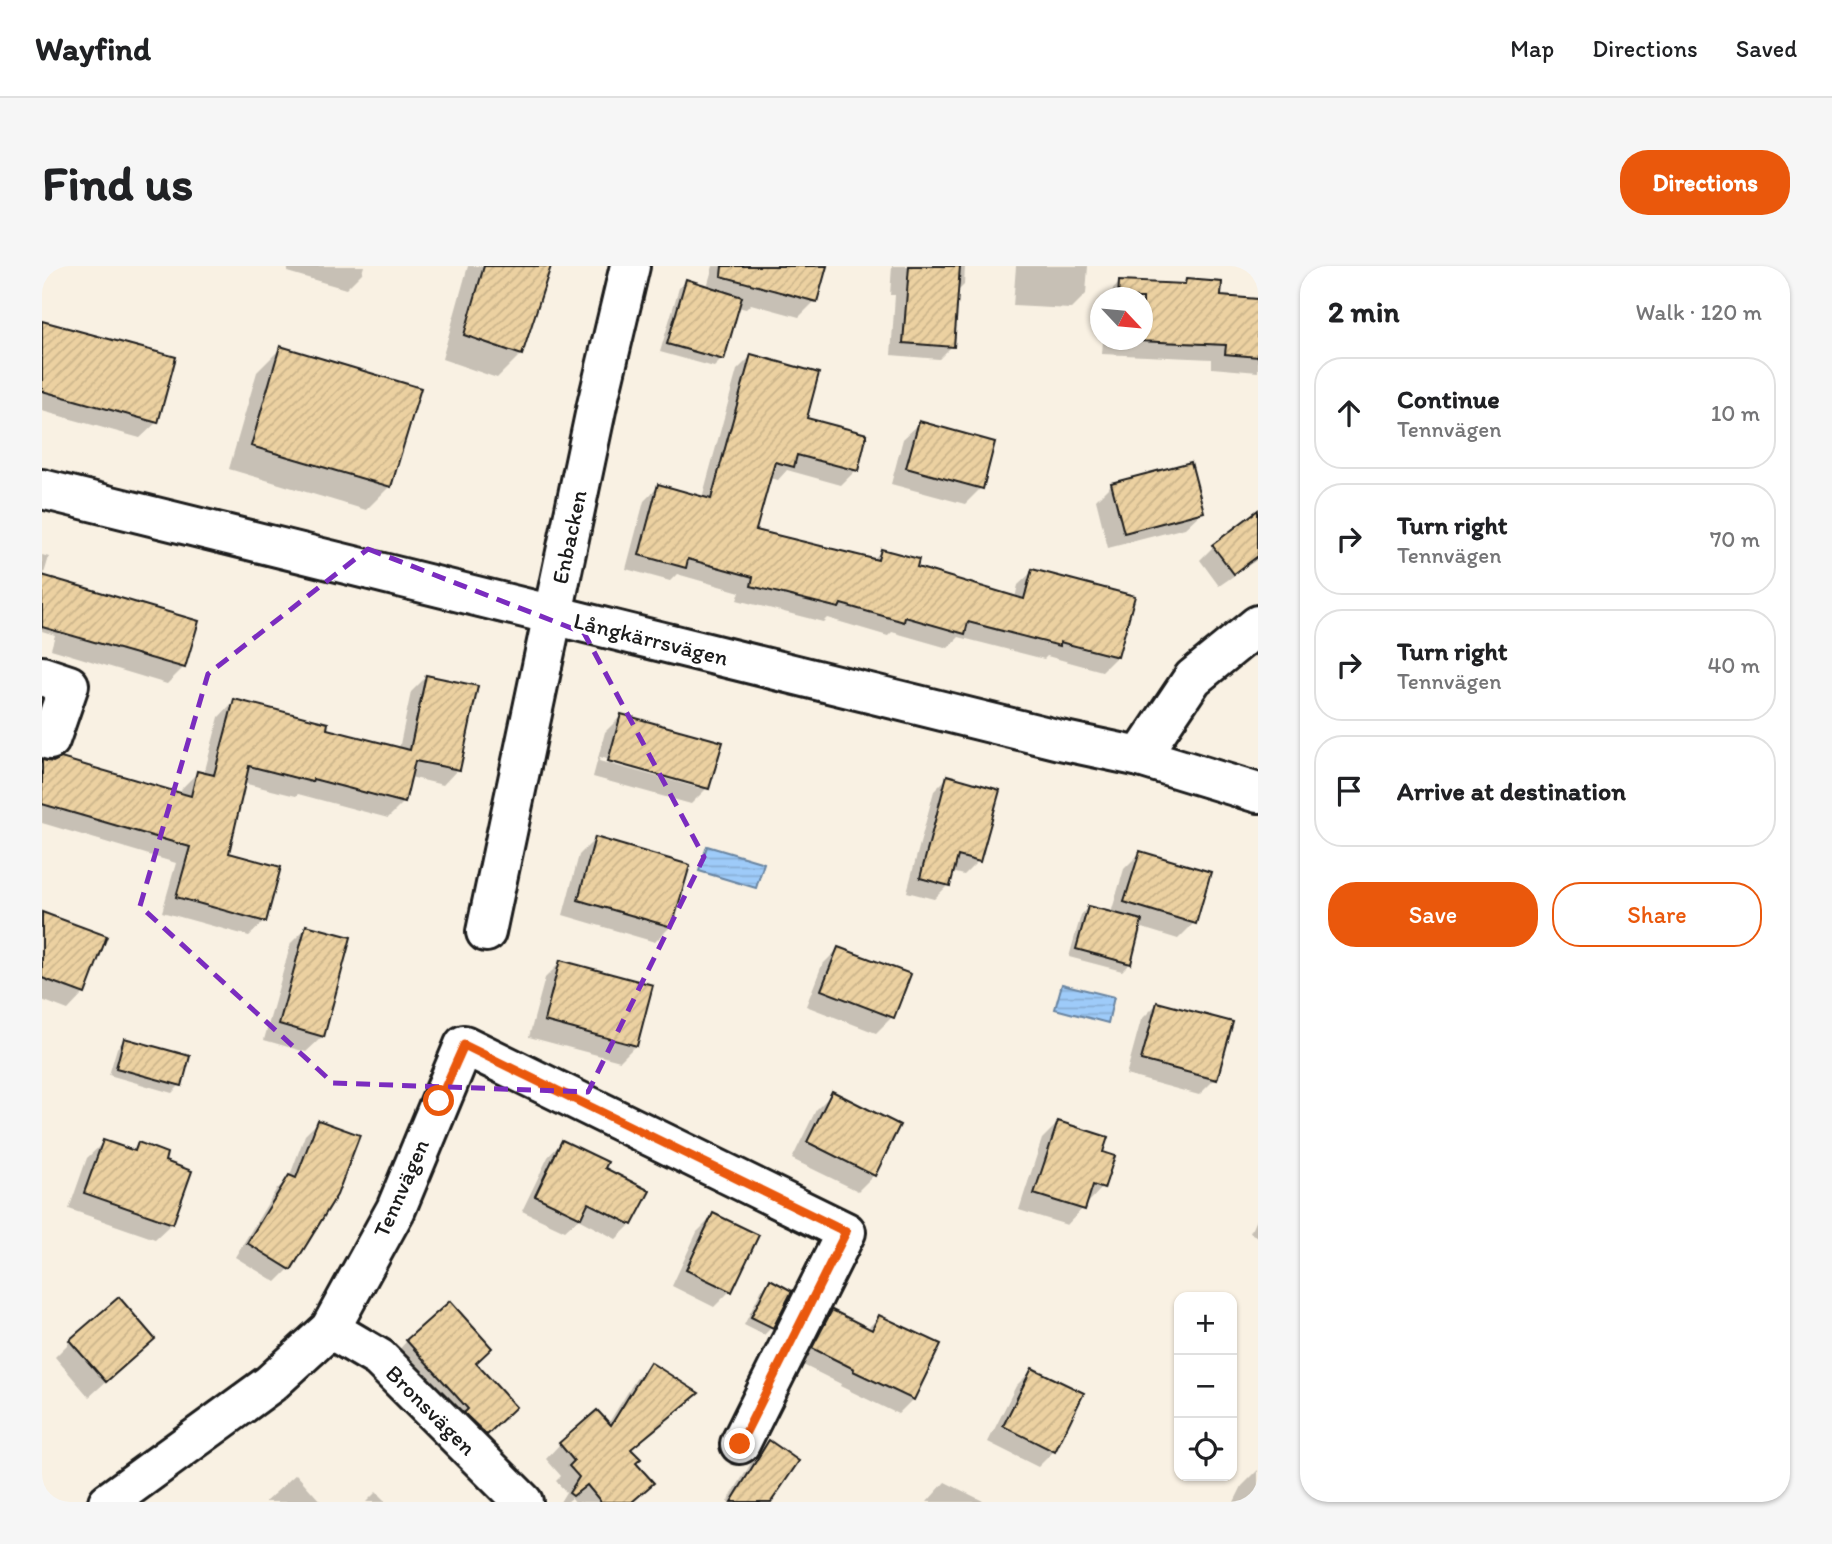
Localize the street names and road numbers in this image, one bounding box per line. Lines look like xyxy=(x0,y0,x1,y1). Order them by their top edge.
street label: Enbacken xyxy=(545,487,593,587)
street label: Långkärrsvägen xyxy=(571,606,731,672)
street label: Tennvägen xyxy=(367,1135,435,1241)
street label: Bronsvägen xyxy=(380,1359,482,1461)

